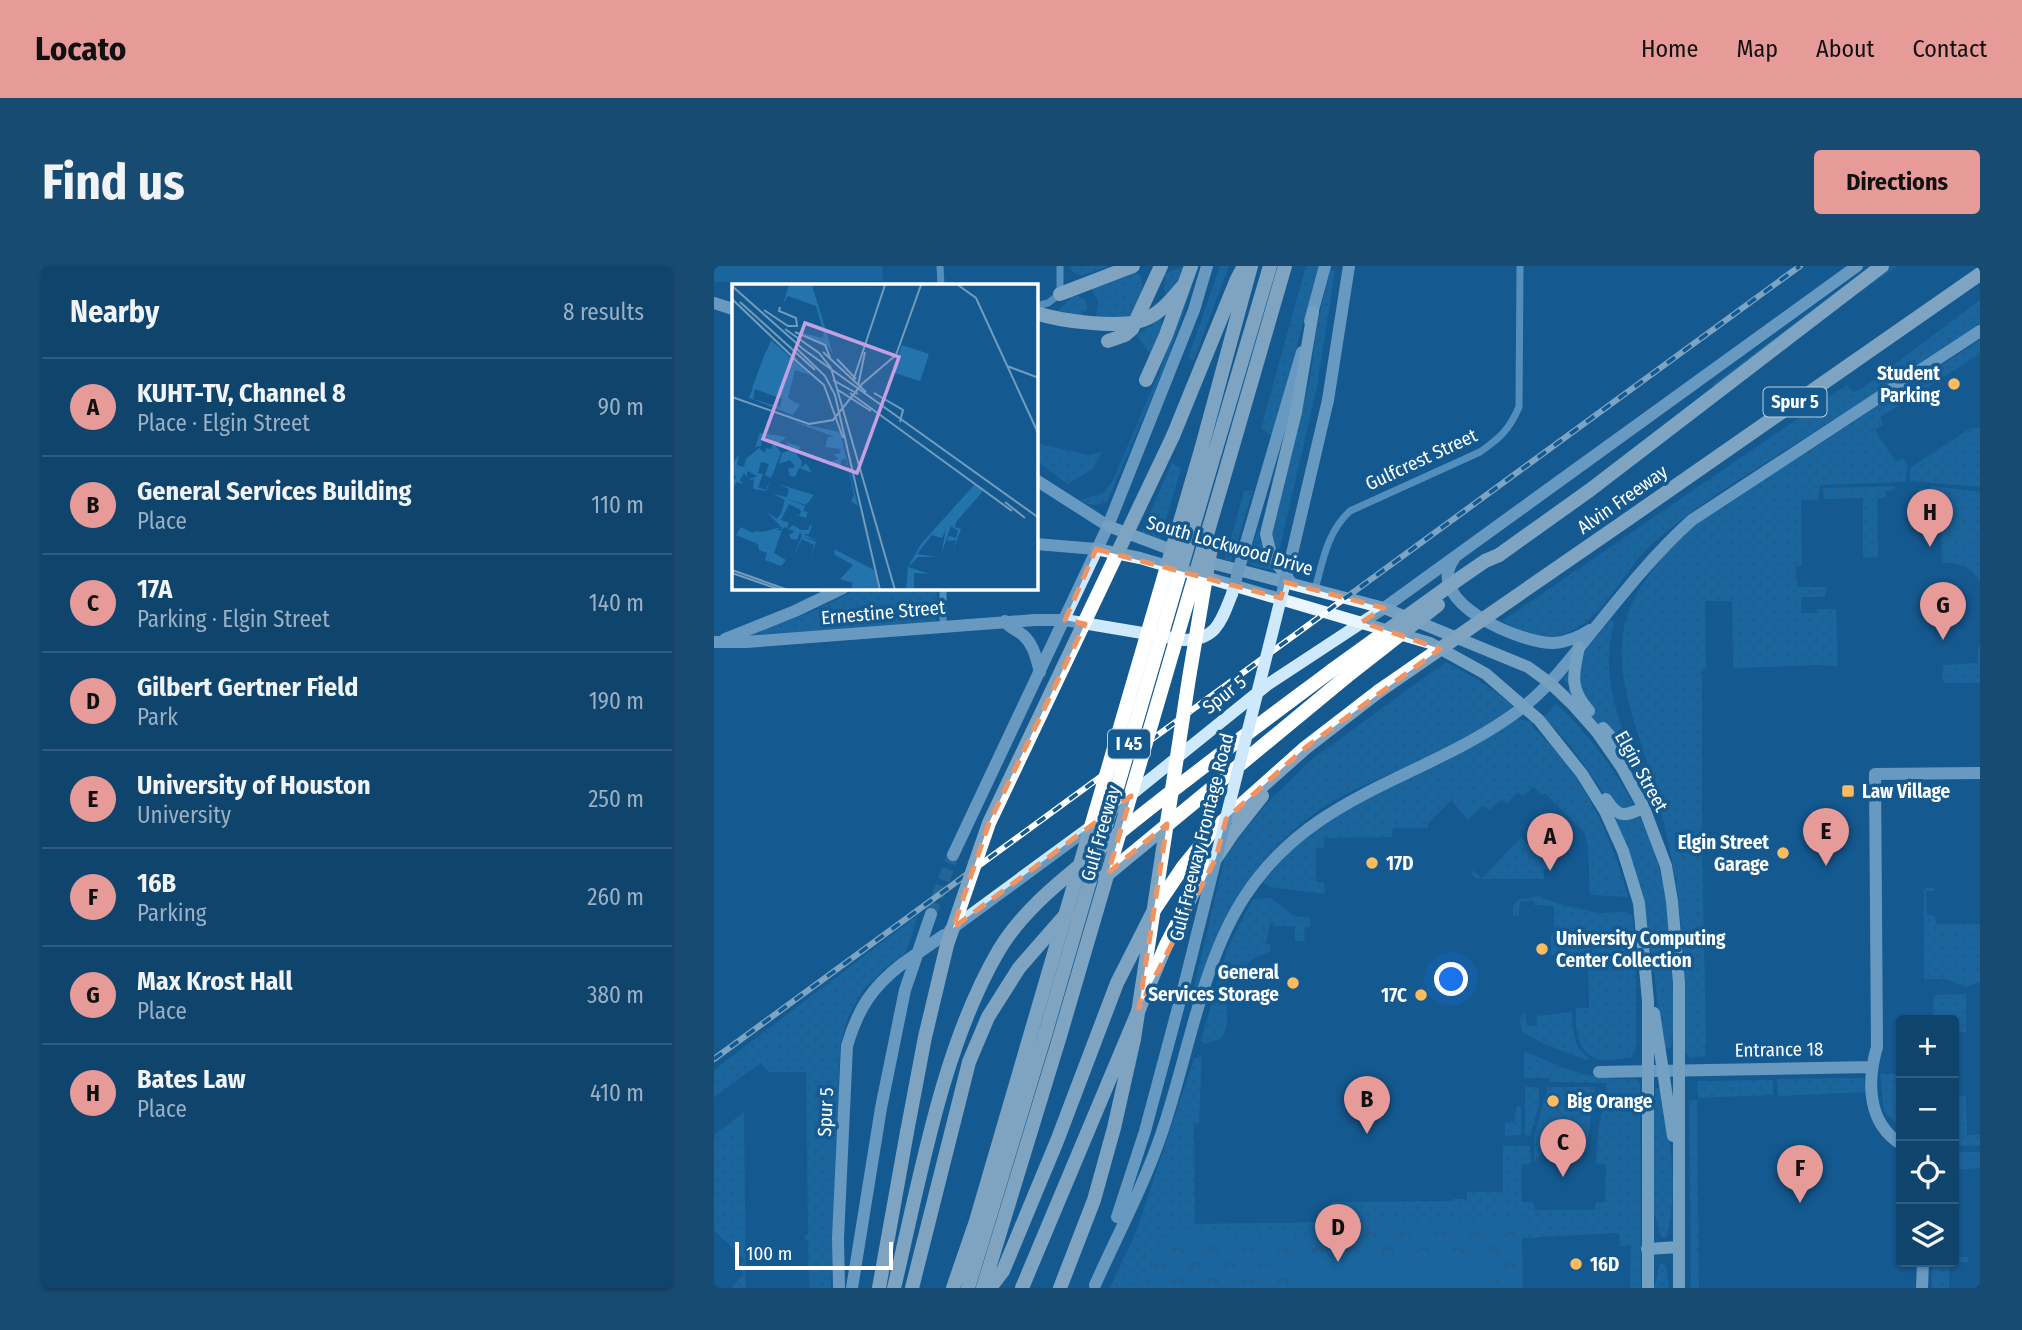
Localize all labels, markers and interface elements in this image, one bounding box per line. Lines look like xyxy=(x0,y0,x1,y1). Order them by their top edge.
text: Locato xyxy=(35,29,126,69)
text: Home xyxy=(1641,35,1698,63)
text: Map xyxy=(1736,35,1778,63)
text: About xyxy=(1816,35,1874,63)
text: Contact xyxy=(1912,35,1987,63)
button: Directions xyxy=(1814,150,1980,214)
text: Find us xyxy=(42,153,185,212)
inset map xyxy=(732,284,1038,590)
text: Nearby xyxy=(70,294,159,330)
text: 8 results xyxy=(563,298,644,326)
place label: Student Parking xyxy=(1877,362,1941,407)
marker: Student Parking xyxy=(1946,376,1962,392)
text: KUHT-TV, Channel 8 xyxy=(137,378,346,409)
road number: Spur 5 xyxy=(1764,387,1826,416)
text: A xyxy=(87,393,99,421)
text: 90 m xyxy=(598,393,644,421)
text: Place · Elgin Street xyxy=(137,409,310,437)
street label: Gulfcrest Street xyxy=(1362,423,1481,495)
street label: Alvin Freeway xyxy=(1573,460,1672,539)
text: General Services Building xyxy=(137,476,411,507)
pin: H xyxy=(1907,489,1953,547)
text: B xyxy=(87,491,99,519)
text: 110 m xyxy=(591,491,644,519)
text: Place xyxy=(137,507,187,535)
street label: South Lockwood Drive xyxy=(1144,511,1316,580)
text: 17A xyxy=(137,574,172,605)
pin: G xyxy=(1920,582,1966,640)
text: C xyxy=(87,589,99,617)
text: 140 m xyxy=(589,589,644,617)
street label: Ernestine Street xyxy=(820,596,947,629)
text: Parking · Elgin Street xyxy=(137,605,330,633)
street label: Spur 5 xyxy=(1198,670,1251,719)
text: Gilbert Gertner Field xyxy=(137,672,358,703)
text: D xyxy=(86,687,100,715)
text: 190 m xyxy=(589,687,644,715)
text: Park xyxy=(137,703,178,731)
street label: Elgin Street xyxy=(1610,727,1674,816)
road number: I 45 xyxy=(1108,730,1150,758)
street label: Gulf Freeway Frontage Road xyxy=(1164,731,1238,944)
text: University of Houston xyxy=(137,770,371,801)
place label: Law Village xyxy=(1862,780,1951,803)
street label: Gulf Freeway xyxy=(1076,782,1125,884)
marker: Law Village xyxy=(1840,783,1856,799)
text: E xyxy=(88,785,98,813)
text: 250 m xyxy=(588,785,644,813)
text: University xyxy=(137,801,231,829)
pin: E xyxy=(1803,808,1849,866)
pin: A xyxy=(1527,813,1573,871)
place label: Elgin Street Garage xyxy=(1678,831,1769,876)
marker: Elgin Street Garage xyxy=(1775,845,1791,861)
place label: 17D xyxy=(1386,852,1413,875)
marker: 17D xyxy=(1364,855,1380,871)
text: 16B xyxy=(137,868,176,899)
text: F xyxy=(88,883,98,911)
text: 260 m xyxy=(587,883,644,911)
text: Parking xyxy=(137,899,207,927)
place label: University Computing Center Collection xyxy=(1556,927,1726,972)
marker: University Computing Center Collection xyxy=(1534,941,1550,957)
place label: General Services Storage xyxy=(1148,961,1280,1006)
your location xyxy=(1434,962,1468,996)
text: Max Krost Hall xyxy=(137,966,292,997)
marker: General Services Storage xyxy=(1285,975,1301,991)
text: G xyxy=(86,981,100,1009)
text: 380 m xyxy=(587,981,644,1009)
place label: 17C xyxy=(1381,984,1407,1007)
marker: 17C xyxy=(1413,987,1429,1003)
text: Place xyxy=(137,997,187,1025)
map controls xyxy=(1896,1015,1959,1267)
button: + xyxy=(1896,1015,1959,1078)
street label: Entrance 18 xyxy=(1734,1037,1824,1062)
text: Bates Law xyxy=(137,1064,246,1095)
pin: B xyxy=(1344,1076,1390,1134)
button: − xyxy=(1896,1078,1959,1141)
text: H xyxy=(86,1079,100,1107)
text: 410 m xyxy=(590,1079,644,1107)
street label: Spur 5 xyxy=(813,1087,838,1137)
place label: Big Orange xyxy=(1567,1090,1653,1113)
marker: Big Orange xyxy=(1545,1093,1561,1109)
text: Place xyxy=(137,1095,187,1123)
pin: C xyxy=(1540,1119,1586,1177)
button: locate xyxy=(1896,1141,1959,1204)
pin: F xyxy=(1777,1145,1823,1203)
pin: D xyxy=(1315,1204,1361,1262)
button: layers xyxy=(1896,1204,1959,1267)
scale bar xyxy=(735,1239,892,1271)
text: 100 m xyxy=(746,1242,792,1265)
place label: 16D xyxy=(1590,1253,1619,1276)
marker: 16D xyxy=(1568,1256,1584,1272)

